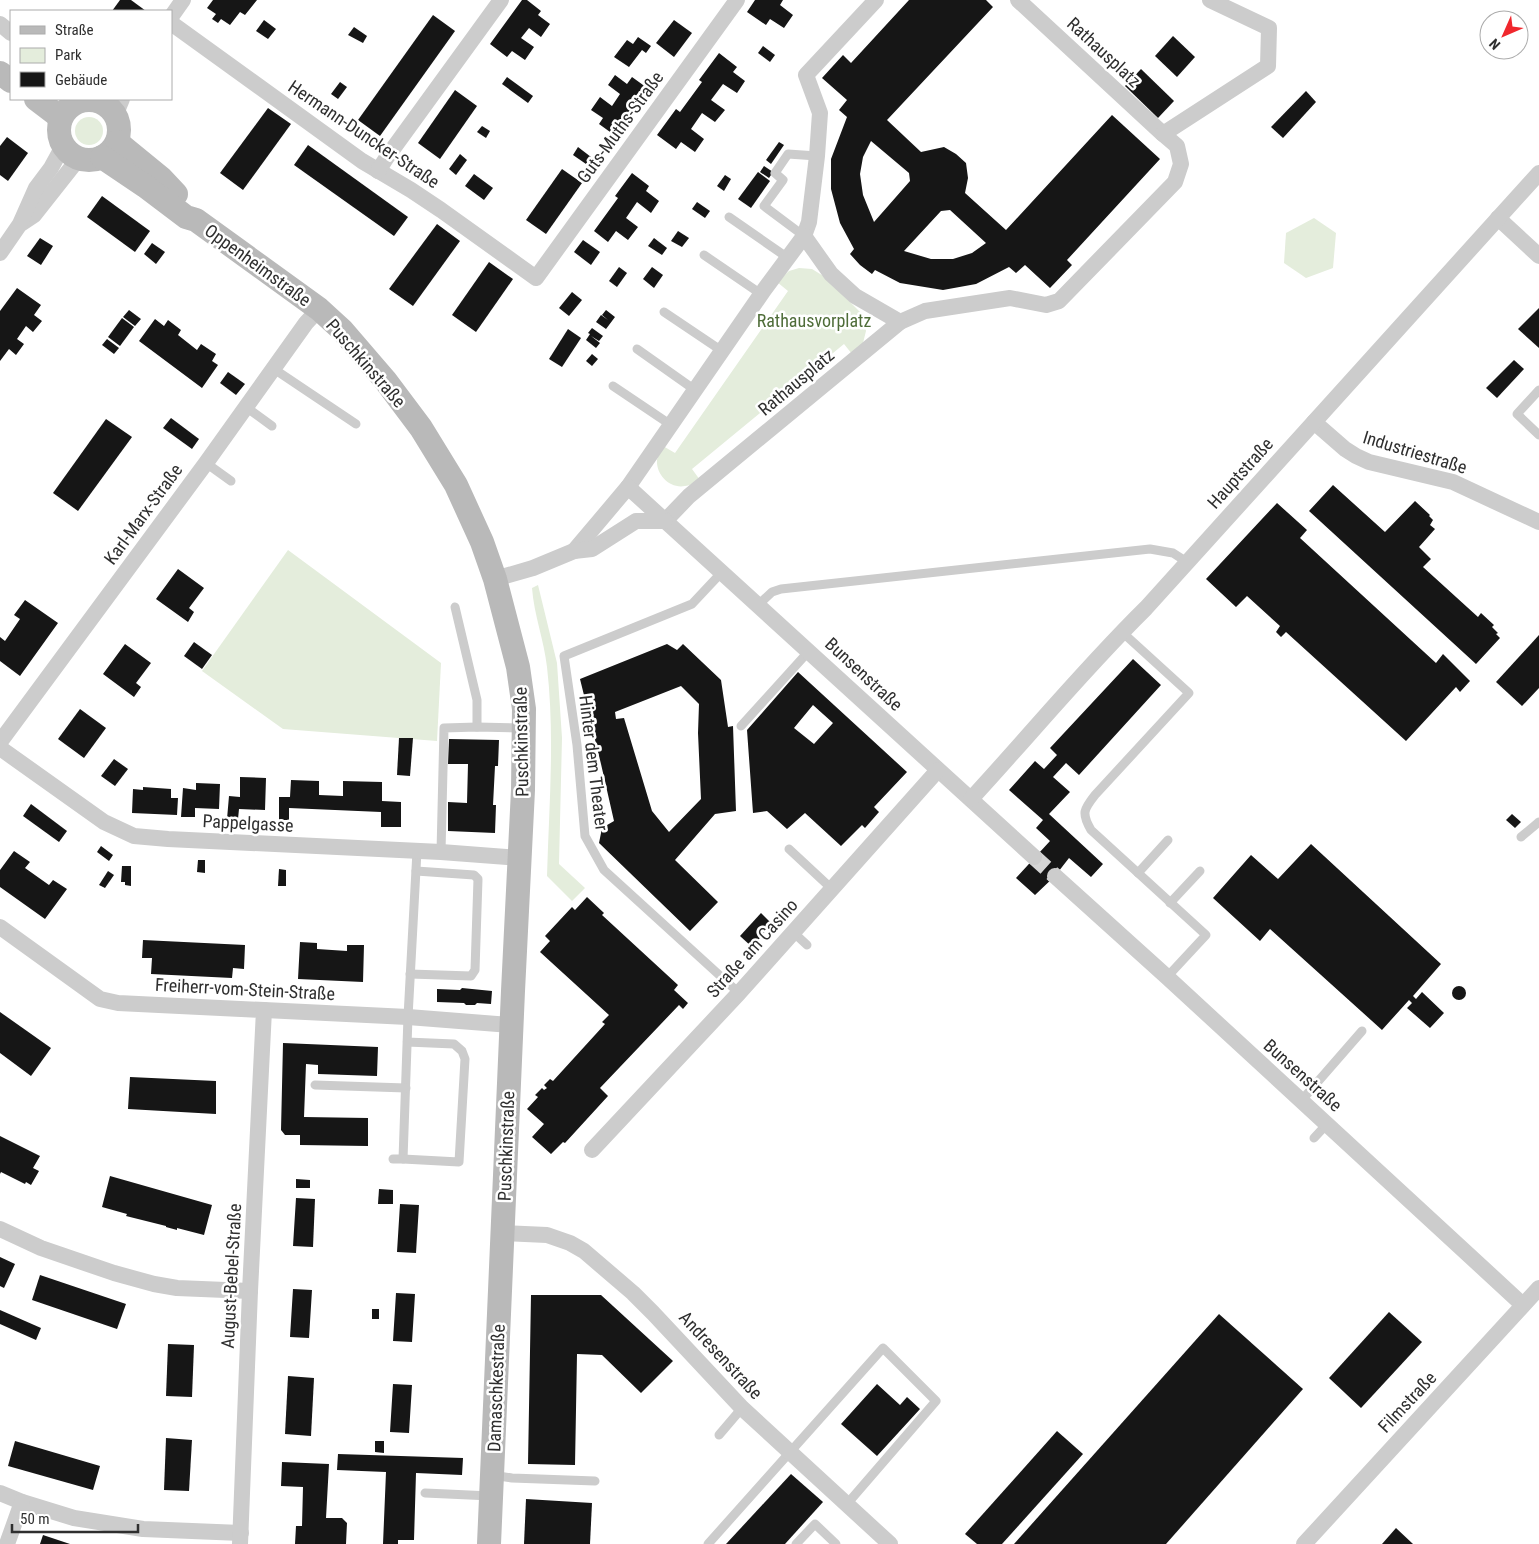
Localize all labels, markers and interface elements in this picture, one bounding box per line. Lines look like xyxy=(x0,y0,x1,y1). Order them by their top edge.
legend xyxy=(10,10,172,100)
north arrow xyxy=(1479,10,1529,60)
street label: Rathausplatz xyxy=(1063,13,1145,91)
text: Straße xyxy=(55,21,94,39)
text: N xyxy=(1486,36,1503,53)
text: Park xyxy=(55,46,82,64)
street label: Guts-Muths-Straße xyxy=(573,67,667,187)
text: Gebäude xyxy=(55,71,107,89)
street label: Hermann-Duncker-Straße xyxy=(284,76,444,192)
street label: Oppenheimstraße xyxy=(201,220,315,310)
park label: Rathausvorplatz xyxy=(757,310,871,331)
street label: Puschkinstraße xyxy=(322,315,410,411)
street label: Rathausplatz xyxy=(754,344,838,420)
street label: Industriestraße xyxy=(1360,426,1470,478)
street label: Hauptstraße xyxy=(1203,433,1277,513)
street label: Karl-Marx-Straße xyxy=(100,460,186,568)
street label: Bunsenstraße xyxy=(821,633,907,715)
street label: Puschkinstraße xyxy=(510,687,532,797)
street label: Hinter dem Theater xyxy=(575,694,613,833)
street label: Pappelgasse xyxy=(202,810,294,836)
street label: Straße am Casino xyxy=(702,894,802,1002)
street label: Freiherr-vom-Stein-Straße xyxy=(154,974,336,1004)
street label: Bunsenstraße xyxy=(1260,1034,1346,1116)
street label: Puschkinstraße xyxy=(494,1091,518,1201)
street label: August-Bebel-Straße xyxy=(217,1203,245,1349)
street label: Andresenstraße xyxy=(675,1307,767,1403)
street label: Damaschkestraße xyxy=(483,1324,509,1452)
street label: Filmstraße xyxy=(1374,1367,1440,1437)
scale bar xyxy=(12,1502,139,1534)
text: 50 m xyxy=(20,1510,50,1528)

